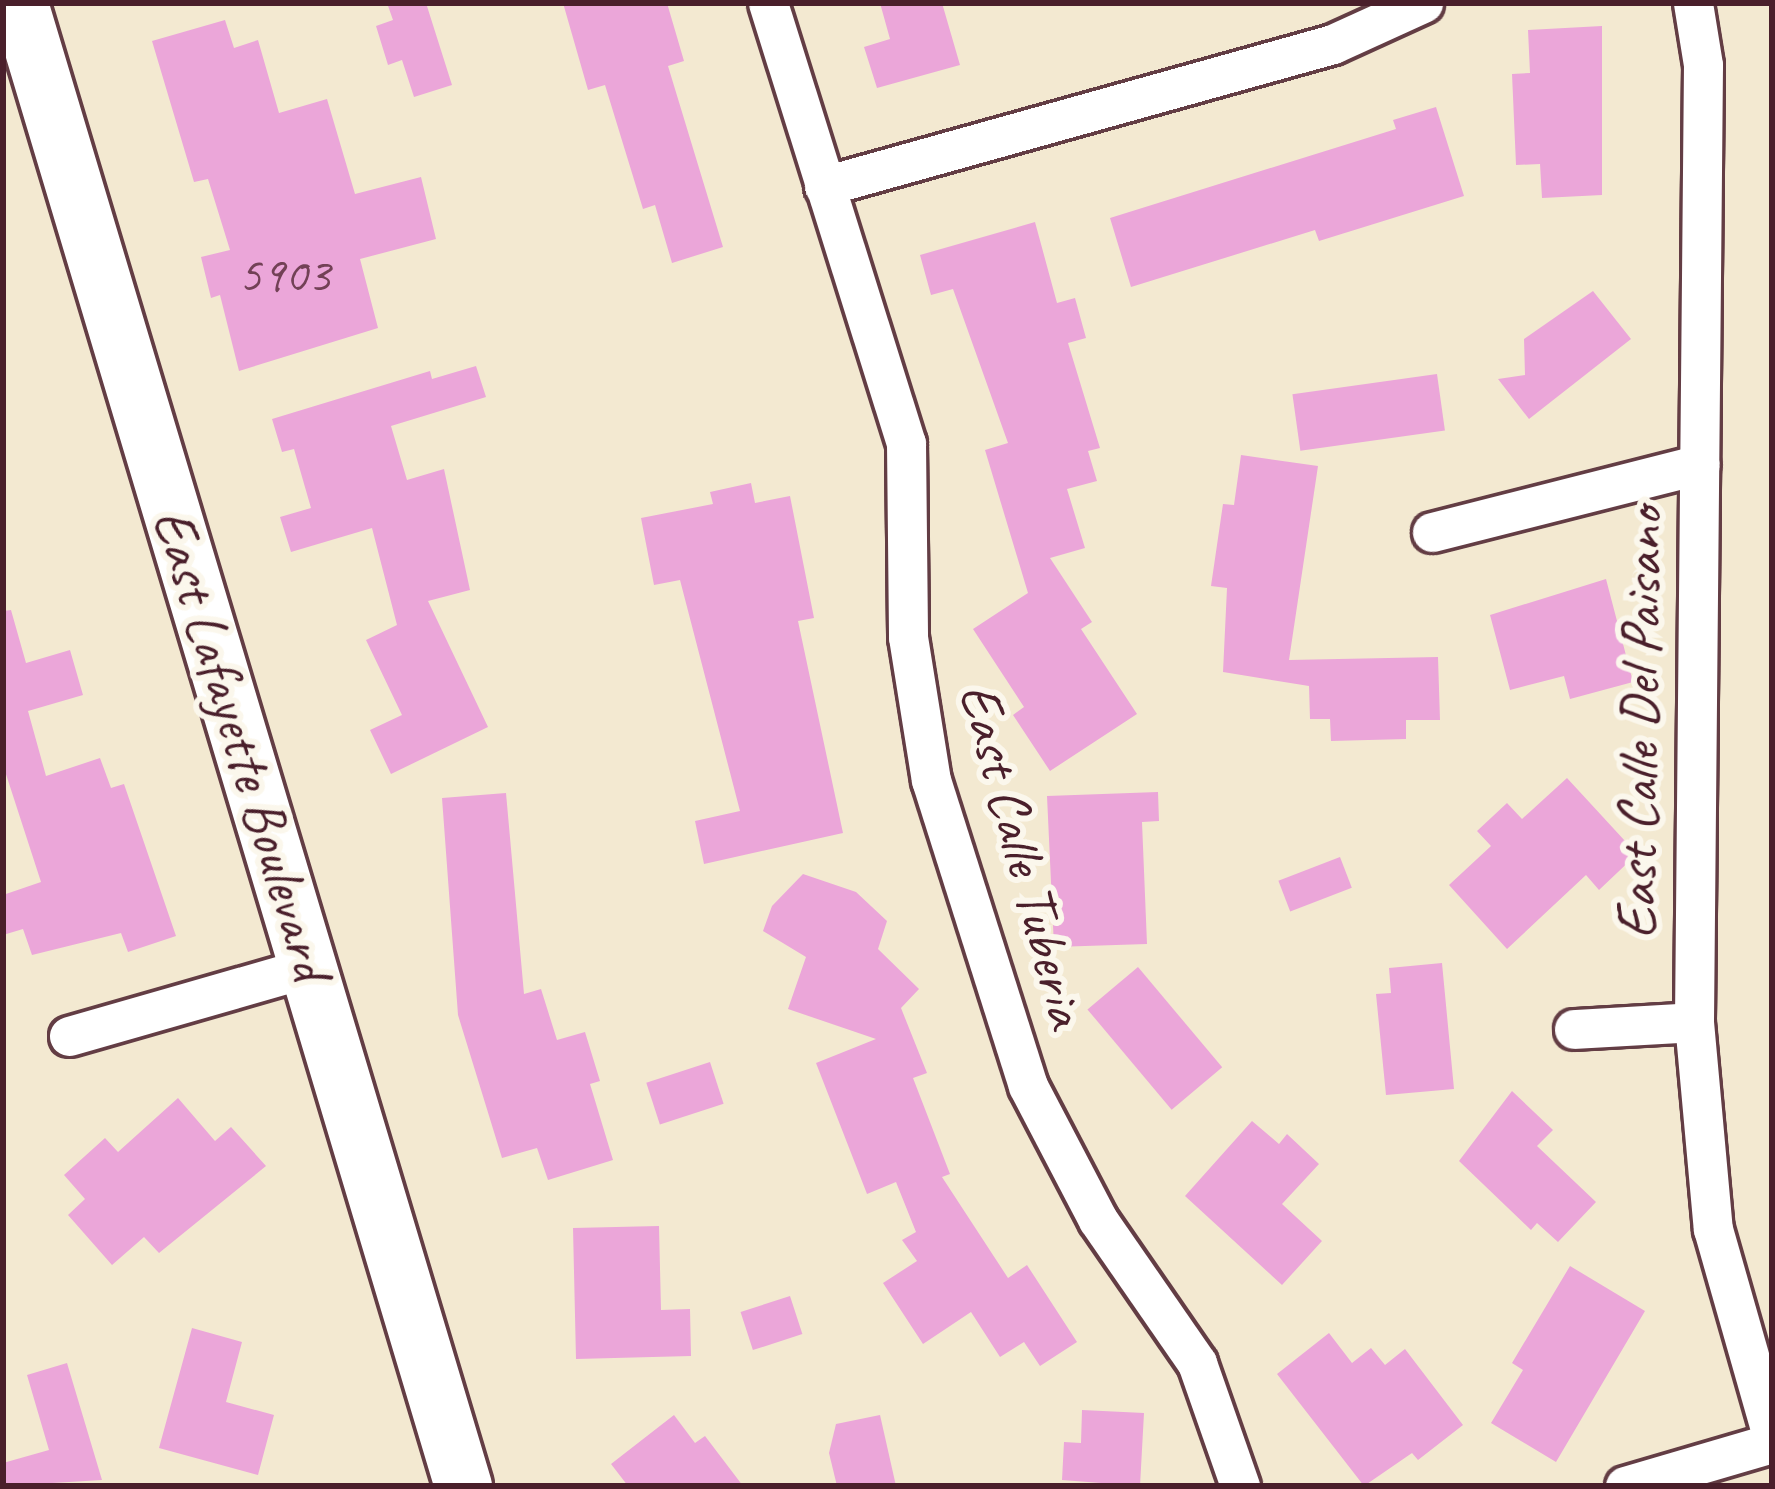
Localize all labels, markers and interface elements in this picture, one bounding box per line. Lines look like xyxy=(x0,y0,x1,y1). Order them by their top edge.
house number: 5903 xyxy=(238,243,330,305)
street label: East Lafayette Boulevard xyxy=(138,500,346,988)
street label: East Calle Del Paisano xyxy=(1602,505,1678,941)
street label: East Calle Tuberia xyxy=(944,676,1102,1034)

